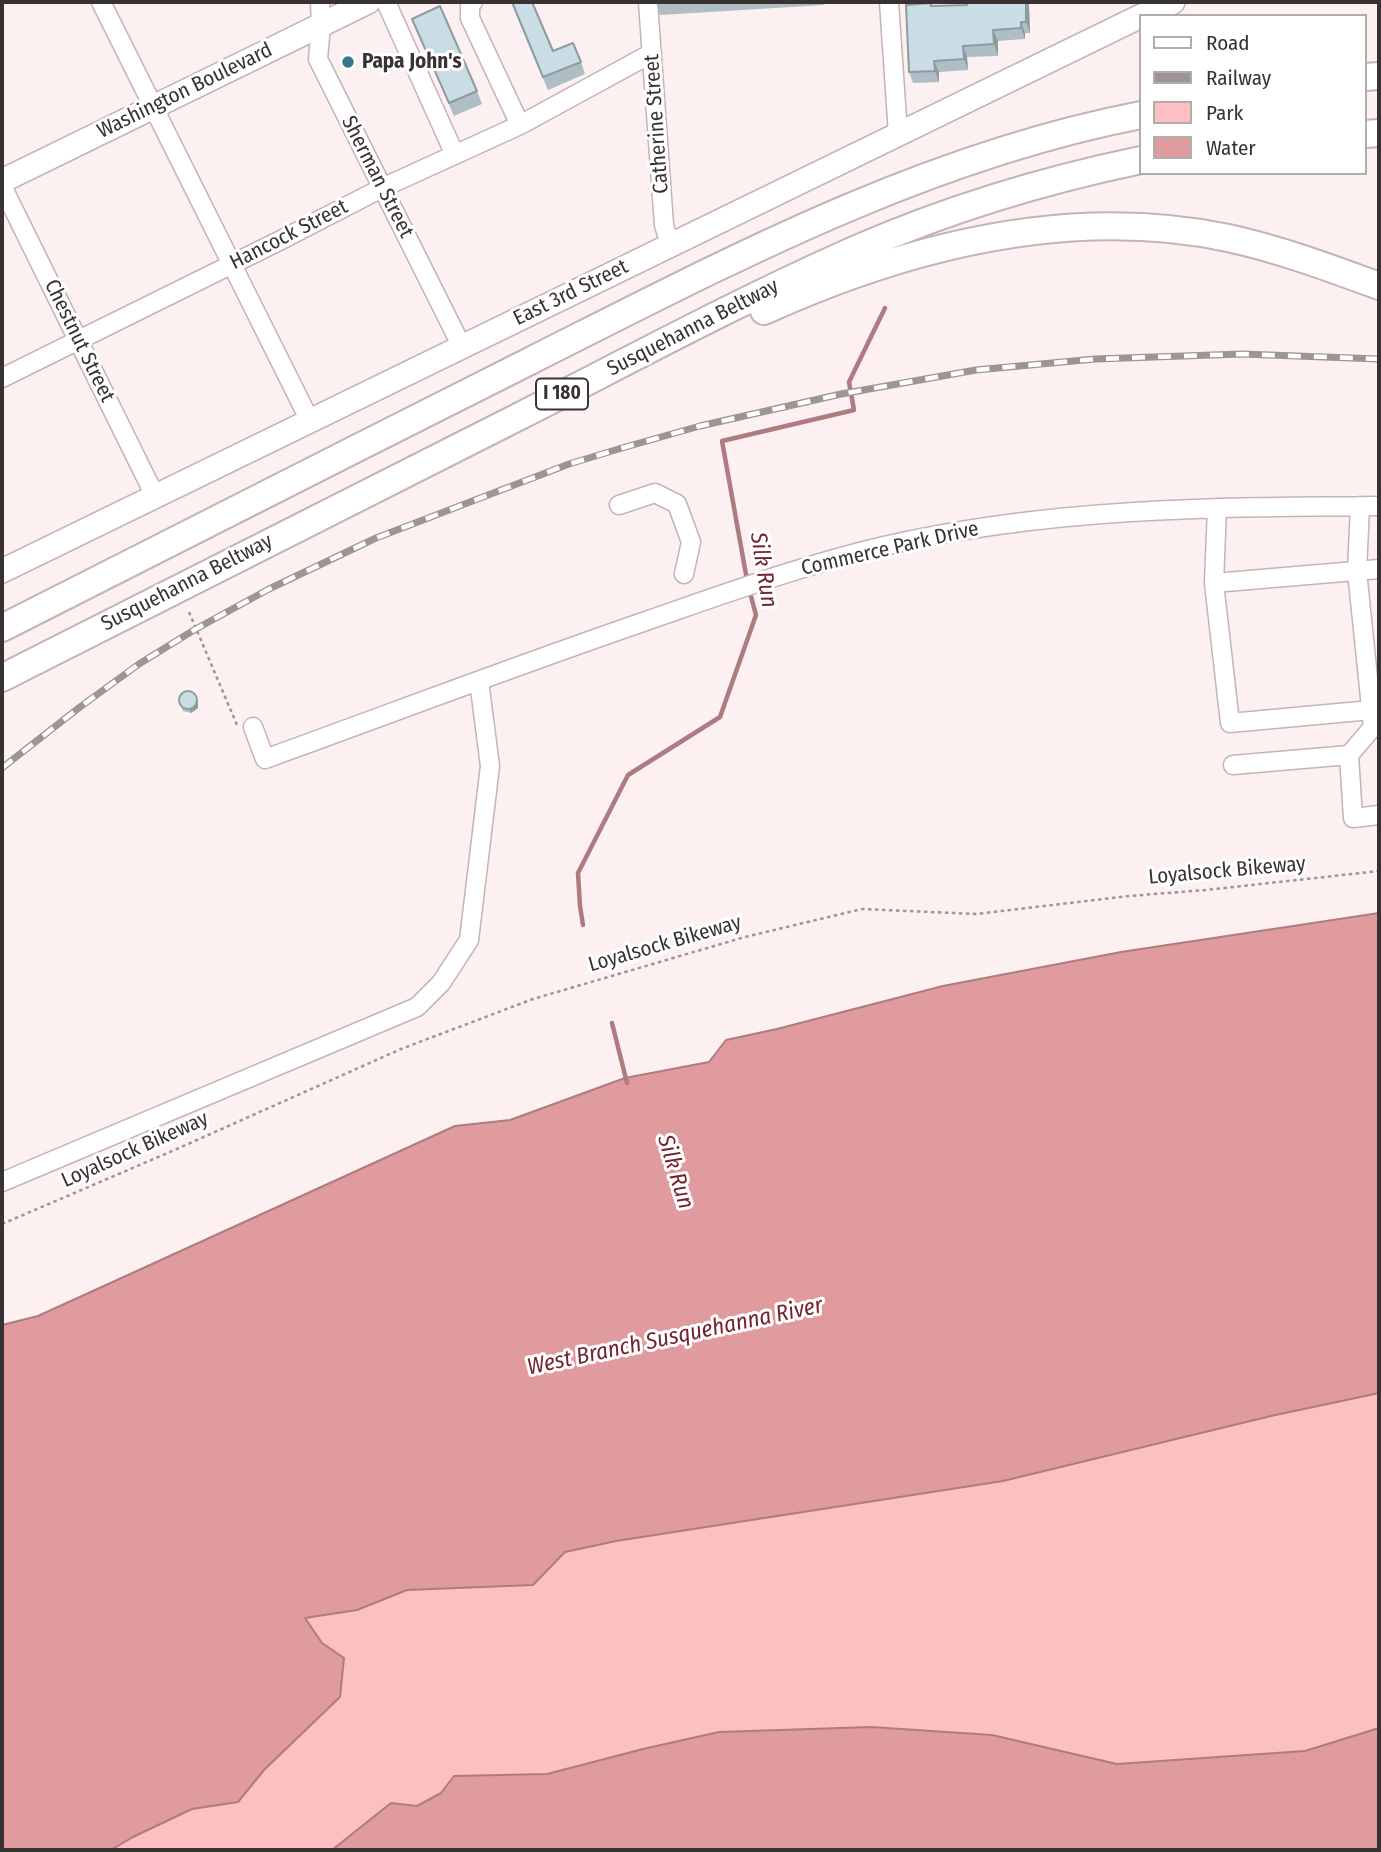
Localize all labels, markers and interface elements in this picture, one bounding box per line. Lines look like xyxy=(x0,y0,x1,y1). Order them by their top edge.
legend xyxy=(1140,14,1367,175)
text: Road xyxy=(1206,30,1250,56)
street label: Washington Boulevard xyxy=(93,38,277,144)
place label: Papa John's xyxy=(362,49,462,75)
street label: Catherine Street xyxy=(640,53,674,195)
marker: Papa John's xyxy=(340,54,356,70)
text: Railway xyxy=(1206,65,1271,91)
text: Park xyxy=(1206,100,1243,126)
street label: Sherman Street xyxy=(336,112,418,242)
text: Water xyxy=(1206,135,1256,161)
street label: Hancock Street xyxy=(226,194,352,276)
street label: East 3rd Street xyxy=(510,254,632,332)
street label: Susquehanna Beltway xyxy=(603,274,783,382)
street label: Chestnut Street xyxy=(38,276,120,406)
road number: I 180 xyxy=(536,378,588,410)
street label: Commerce Park Drive xyxy=(799,516,981,582)
street label: Susquehanna Beltway xyxy=(97,529,277,637)
water label: Silk Run xyxy=(743,530,783,610)
street label: Loyalsock Bikeway xyxy=(1147,852,1307,890)
street label: Loyalsock Bikeway xyxy=(586,910,744,978)
street label: Loyalsock Bikeway xyxy=(58,1106,212,1194)
water label: Silk Run xyxy=(651,1132,699,1212)
water label: West Branch Susquehanna River xyxy=(525,1292,825,1382)

